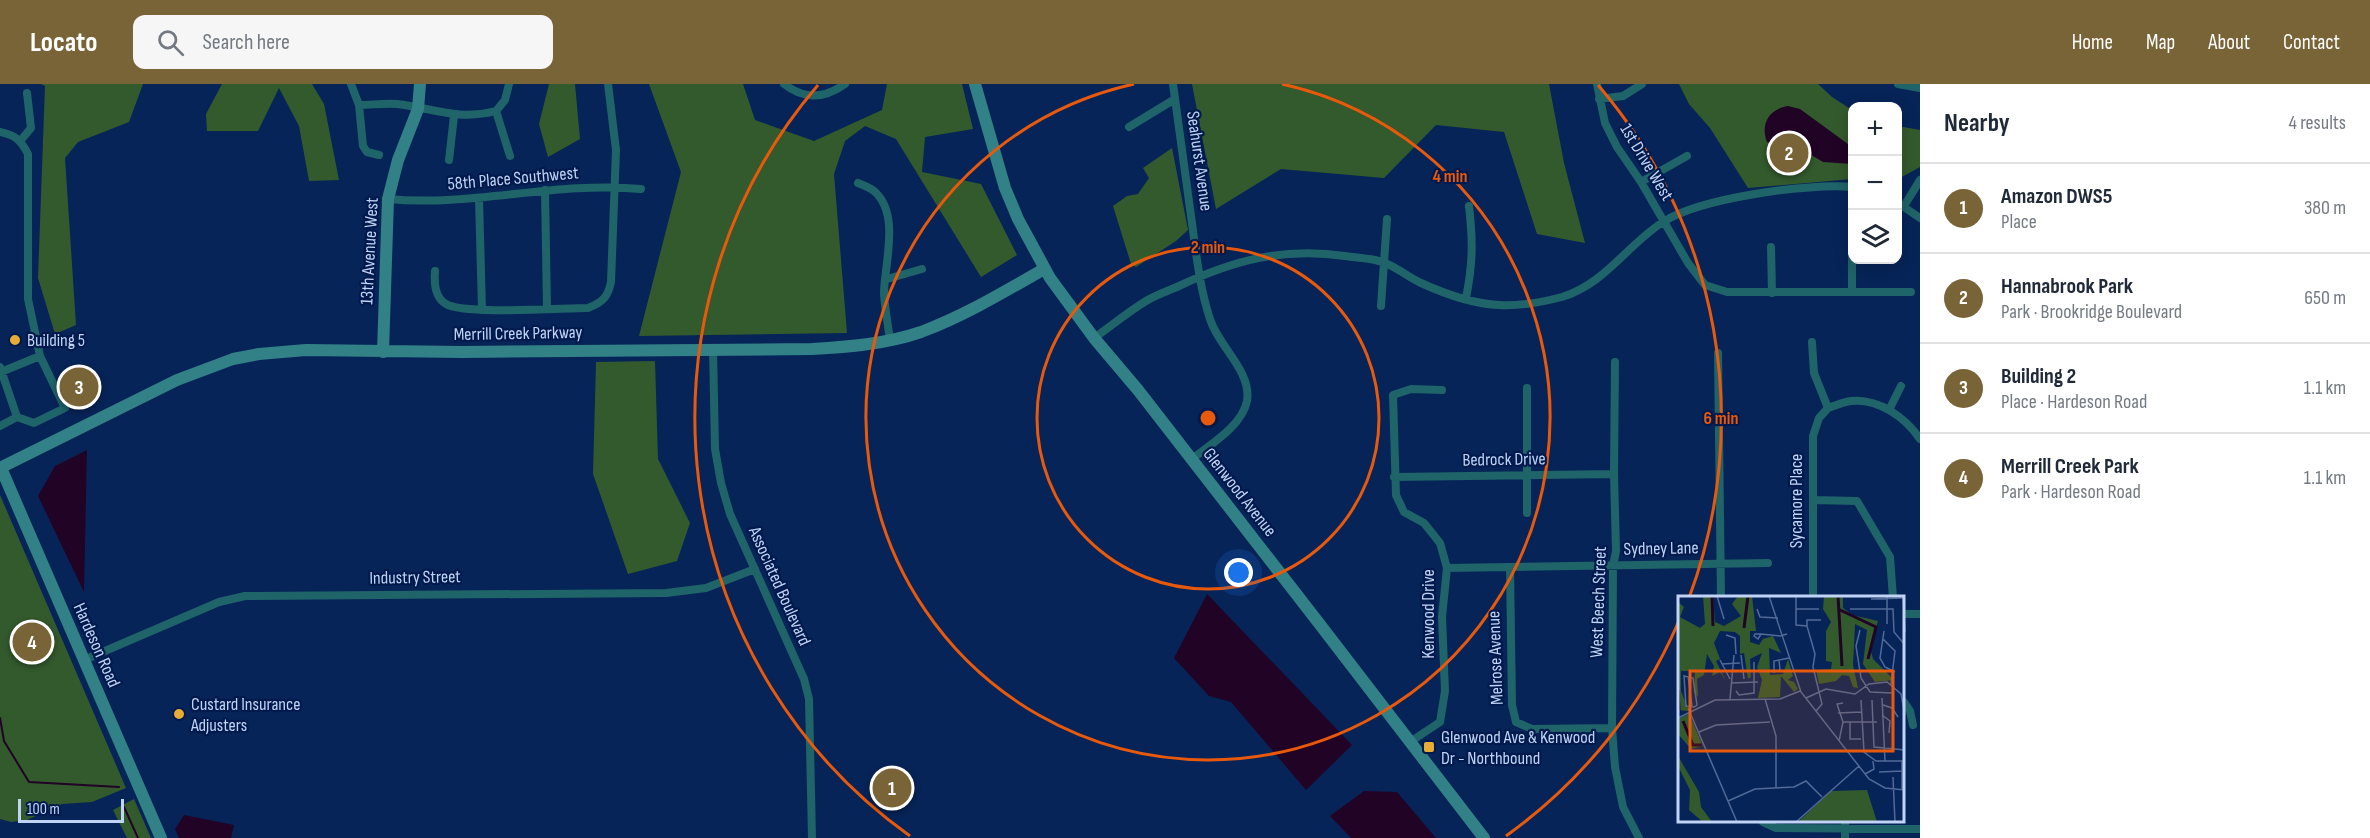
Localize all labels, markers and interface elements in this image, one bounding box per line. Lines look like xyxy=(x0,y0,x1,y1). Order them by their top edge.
search box xyxy=(133,15,553,69)
text: Locato xyxy=(30,26,97,59)
icon: search xyxy=(154,26,187,59)
text: Search here xyxy=(202,29,290,56)
text: Home xyxy=(2072,30,2113,55)
text: Map xyxy=(2146,30,2175,55)
text: About xyxy=(2208,30,2250,55)
text: Contact xyxy=(2283,30,2340,55)
map controls xyxy=(1848,102,1902,264)
button: + xyxy=(1848,102,1902,156)
text: Nearby xyxy=(1944,108,2010,139)
street label: Seahurst Avenue xyxy=(1182,110,1217,212)
text: 4 results xyxy=(2289,111,2346,135)
street label: 1st Drive West xyxy=(1615,120,1678,205)
pin: 2 xyxy=(1770,130,1808,176)
button: − xyxy=(1848,156,1902,210)
street label: 58th Place Southwest xyxy=(447,162,580,195)
text: 4 min xyxy=(1433,166,1467,187)
text: Amazon DWS5 xyxy=(2001,183,2112,210)
street label: 13th Avenue West xyxy=(356,196,383,305)
text: 1 xyxy=(1960,196,1967,220)
text: 380 m xyxy=(2304,196,2346,220)
button: layers xyxy=(1848,210,1902,264)
text: Place xyxy=(2001,210,2037,234)
text: 2 min xyxy=(1191,237,1225,258)
text: Hannabrook Park xyxy=(2001,273,2133,300)
text: 2 xyxy=(1959,286,1968,310)
text: 650 m xyxy=(2304,286,2346,310)
text: Park · Brookridge Boulevard xyxy=(2001,300,2182,324)
street label: Merrill Creek Parkway xyxy=(453,322,583,345)
place label: Building 5 xyxy=(27,330,85,351)
marker: Building 5 xyxy=(8,333,22,347)
text: Building 2 xyxy=(2001,363,2076,390)
pin: 3 xyxy=(60,364,98,410)
text: 3 xyxy=(1959,376,1968,400)
text: 1.1 km xyxy=(2304,376,2346,400)
text: Place · Hardeson Road xyxy=(2001,390,2147,414)
centre of rings xyxy=(1198,408,1218,428)
text: 6 min xyxy=(1704,408,1738,429)
street label: Glenwood Avenue xyxy=(1198,444,1281,541)
street label: Bedrock Drive xyxy=(1462,448,1546,471)
text: Merrill Creek Park xyxy=(2001,453,2139,480)
street label: Sycamore Place xyxy=(1786,454,1807,548)
text: 4 xyxy=(1959,466,1968,490)
text: 1.1 km xyxy=(2304,466,2346,490)
text: Park · Hardeson Road xyxy=(2001,480,2141,504)
street label: Associated Boulevard xyxy=(744,523,815,649)
street label: Sydney Lane xyxy=(1623,537,1699,560)
street label: West Beech Street xyxy=(1586,545,1611,658)
your location xyxy=(1224,558,1253,587)
street label: Industry Street xyxy=(369,566,461,589)
street label: Kenwood Drive xyxy=(1418,569,1439,659)
inset map xyxy=(1678,596,1905,823)
street label: Hardeson Road xyxy=(69,600,124,691)
street label: Melrose Avenue xyxy=(1483,611,1508,705)
pin: 4 xyxy=(12,620,51,664)
place label: Custard Insurance Adjusters xyxy=(190,694,300,736)
marker: Custard Insurance Adjusters xyxy=(172,707,186,721)
place label: Glenwood Ave & Kenwood Dr - Northbound xyxy=(1441,727,1595,769)
marker: Glenwood Ave & Kenwood Dr - Northbound xyxy=(1422,740,1436,754)
pin: 1 xyxy=(872,766,912,810)
scale bar xyxy=(18,796,124,824)
text: 100 m xyxy=(27,800,60,819)

